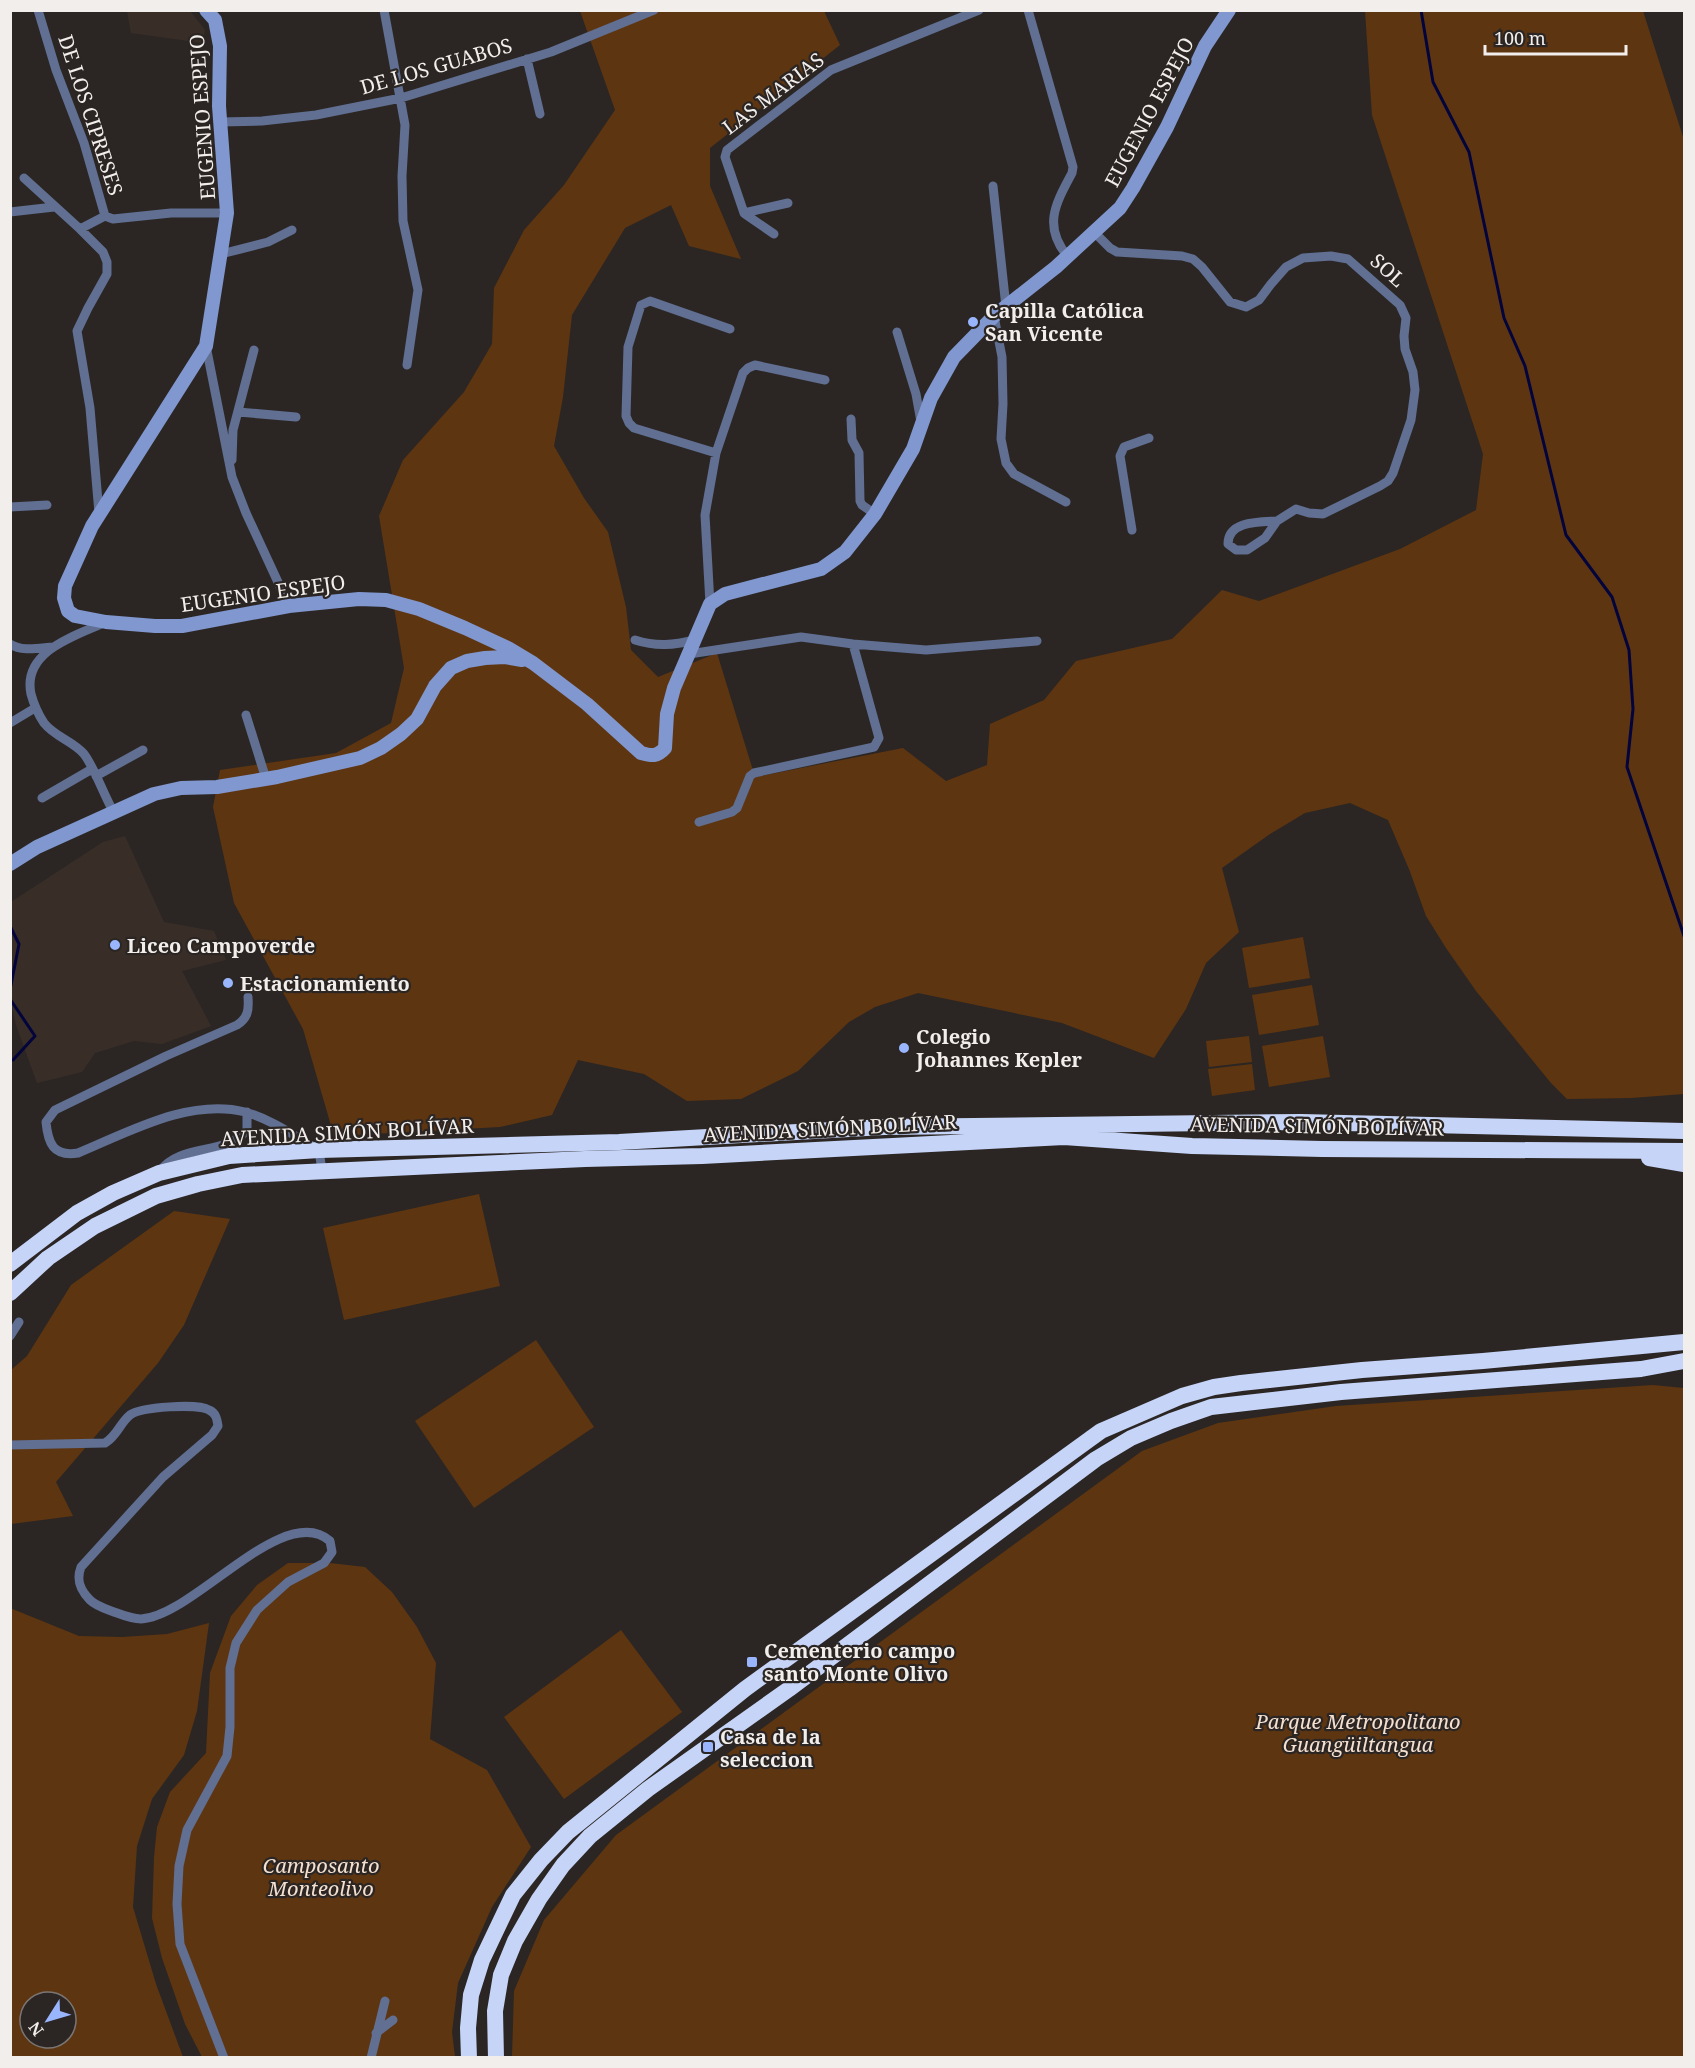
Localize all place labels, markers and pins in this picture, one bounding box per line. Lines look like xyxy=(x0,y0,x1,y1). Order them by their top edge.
place label: Capilla Católica San Vicente xyxy=(985,297,1144,347)
marker: Capilla Católica San Vicente xyxy=(966,315,980,329)
place label: Liceo Campoverde xyxy=(127,932,315,959)
marker: Liceo Campoverde xyxy=(108,938,122,952)
place label: Estacionamiento xyxy=(240,970,410,997)
marker: Estacionamiento xyxy=(221,976,235,990)
place label: Colegio Johannes Kepler xyxy=(915,1023,1083,1073)
marker: Colegio Johannes Kepler xyxy=(897,1041,911,1055)
place label: Cementerio campo santo Monte Olivo xyxy=(764,1637,955,1687)
marker: Cementerio campo santo Monte Olivo xyxy=(745,1655,759,1669)
place label: Casa de la seleccion xyxy=(720,1723,821,1773)
marker: Casa de la seleccion xyxy=(701,1740,715,1754)

